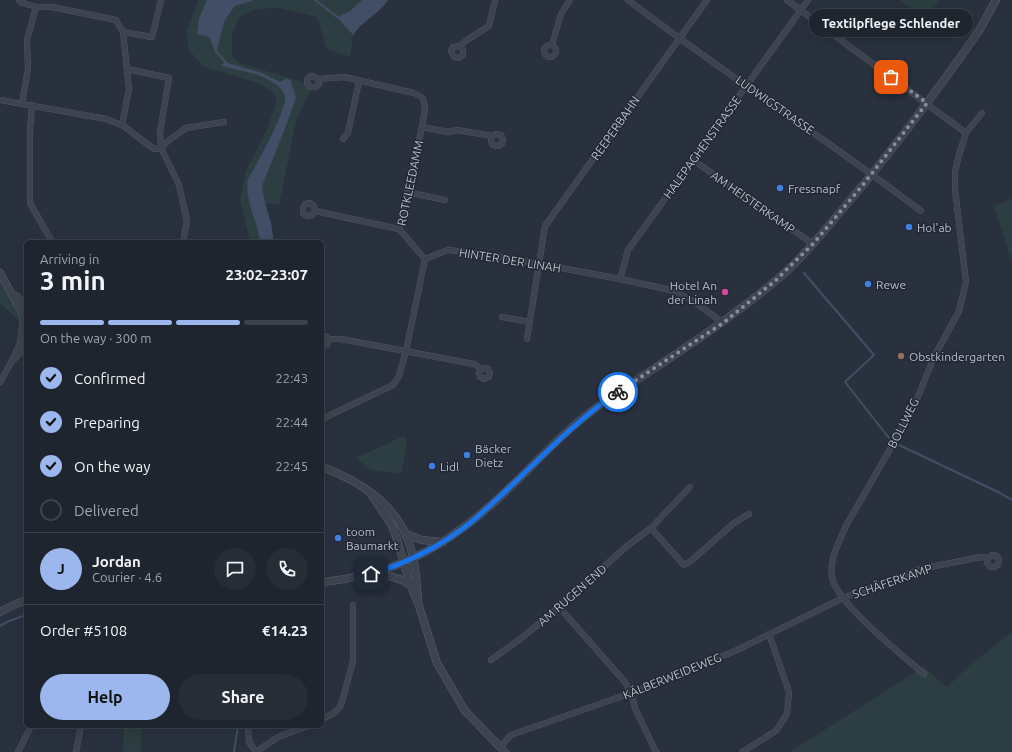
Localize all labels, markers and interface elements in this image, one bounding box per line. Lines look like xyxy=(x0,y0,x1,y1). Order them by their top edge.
callout: Textilpflege Schlender xyxy=(809,9,973,37)
text: Textilpflege Schlender xyxy=(822,16,960,30)
pin xyxy=(874,60,908,94)
icon: bag xyxy=(880,66,902,88)
street label: LUDWIGSTRASSE xyxy=(733,73,817,137)
street label: HALEPAGHENSTRASSE xyxy=(661,93,744,201)
street label: REEPERBAHN xyxy=(588,94,642,162)
street label: ROTKLEEDAMM xyxy=(395,139,425,227)
street label: AM HEISTERKAMP xyxy=(709,168,797,236)
place label: Fressnapf xyxy=(788,182,841,195)
marker: Fressnapf xyxy=(775,183,785,193)
place label: Hol'ab xyxy=(917,221,952,234)
marker: Hol'ab xyxy=(904,222,914,232)
street label: HINTER DER LINAH xyxy=(458,246,562,274)
text: Arriving in xyxy=(40,252,99,266)
text: 3 min xyxy=(40,266,106,295)
text: 23:02–23:07 xyxy=(225,266,308,283)
place label: Rewe xyxy=(876,278,906,291)
place label: Hotel An der Linah xyxy=(667,279,717,306)
marker: Rewe xyxy=(863,279,873,289)
marker: Hotel An der Linah xyxy=(720,287,730,297)
text: On the way · 300 m xyxy=(40,331,152,345)
place label: Obstkindergarten xyxy=(909,350,1005,363)
marker: Obstkindergarten xyxy=(896,351,906,361)
icon: check xyxy=(40,367,62,389)
text: Confirmed xyxy=(74,370,146,387)
text: 22:43 xyxy=(275,371,308,385)
courier xyxy=(598,372,638,412)
icon: bike xyxy=(607,381,629,403)
street label: BOLLWEG xyxy=(885,396,921,450)
icon: check xyxy=(40,411,62,433)
text: Preparing xyxy=(74,414,140,431)
text: 22:44 xyxy=(275,415,308,429)
place label: Bäcker Dietz xyxy=(475,442,512,469)
marker: Bäcker Dietz xyxy=(462,450,472,460)
icon: check xyxy=(40,455,62,477)
text: On the way xyxy=(74,458,150,475)
text: 22:45 xyxy=(275,459,308,473)
place label: Lidl xyxy=(440,460,459,473)
marker: Lidl xyxy=(427,461,437,471)
text: Delivered xyxy=(74,502,139,519)
place label: toom Baumarkt xyxy=(346,525,399,552)
marker: toom Baumarkt xyxy=(333,533,343,543)
button: chat xyxy=(214,548,256,590)
button: phone xyxy=(266,548,308,590)
text: Jordan xyxy=(92,553,141,570)
pin xyxy=(354,557,388,591)
text: J xyxy=(57,560,65,577)
street label: SCHÄFERKAMP xyxy=(850,561,934,601)
street label: AM RUGEN END xyxy=(535,562,609,628)
icon: home xyxy=(360,563,382,585)
text: Courier · 4.6 xyxy=(92,570,162,584)
text: Order #5108 xyxy=(40,622,127,639)
text: €14.23 xyxy=(262,622,308,639)
street label: KÄLBERWEIDEWEG xyxy=(621,650,723,702)
button: Help xyxy=(40,674,170,720)
button: Share xyxy=(178,674,308,720)

